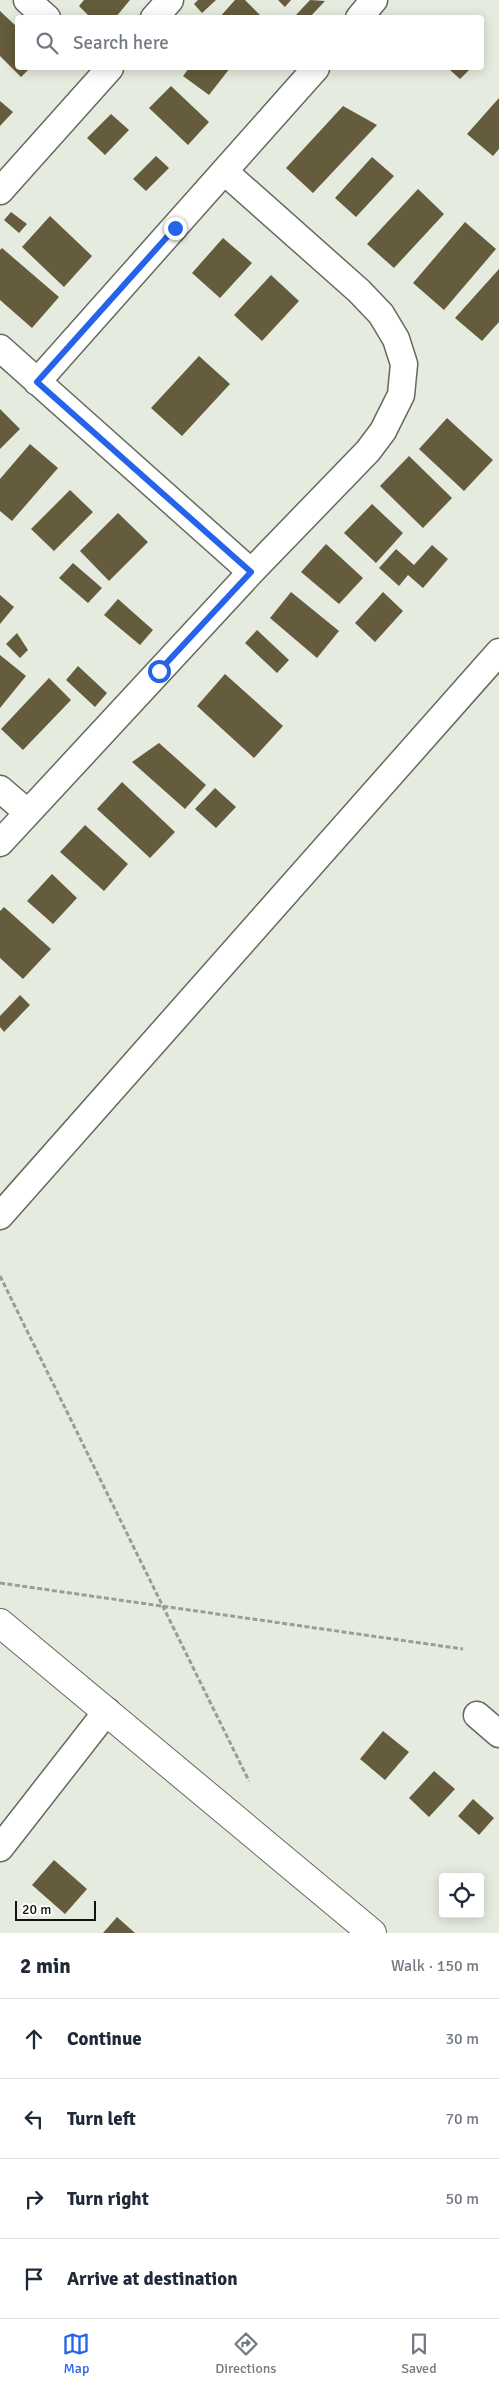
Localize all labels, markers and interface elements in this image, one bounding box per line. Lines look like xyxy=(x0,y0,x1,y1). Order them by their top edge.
search box xyxy=(15,15,484,70)
icon: search xyxy=(33,29,61,57)
text: Search here xyxy=(73,31,169,55)
route end xyxy=(164,217,187,240)
route start xyxy=(148,660,171,683)
map controls xyxy=(439,1873,484,1918)
button: locate xyxy=(439,1873,484,1918)
scale bar xyxy=(15,1898,96,1921)
text: 20 m xyxy=(22,1901,51,1918)
text: 2 min xyxy=(20,1953,71,1979)
text: Walk · 150 m xyxy=(391,1956,479,1976)
icon: ahead xyxy=(20,2025,48,2053)
text: Continue xyxy=(67,2027,142,2051)
text: 30 m xyxy=(445,2029,479,2049)
icon: left xyxy=(20,2105,48,2133)
text: Turn left xyxy=(67,2107,136,2131)
text: 70 m xyxy=(445,2109,479,2129)
icon: right xyxy=(20,2185,48,2213)
text: Turn right xyxy=(67,2187,149,2211)
text: 50 m xyxy=(445,2189,479,2209)
icon: arrive xyxy=(20,2265,48,2293)
text: Arrive at destination xyxy=(67,2267,238,2291)
tab: Map xyxy=(62,2330,90,2377)
tab: Directions xyxy=(215,2330,276,2377)
tab: Saved xyxy=(401,2330,437,2377)

